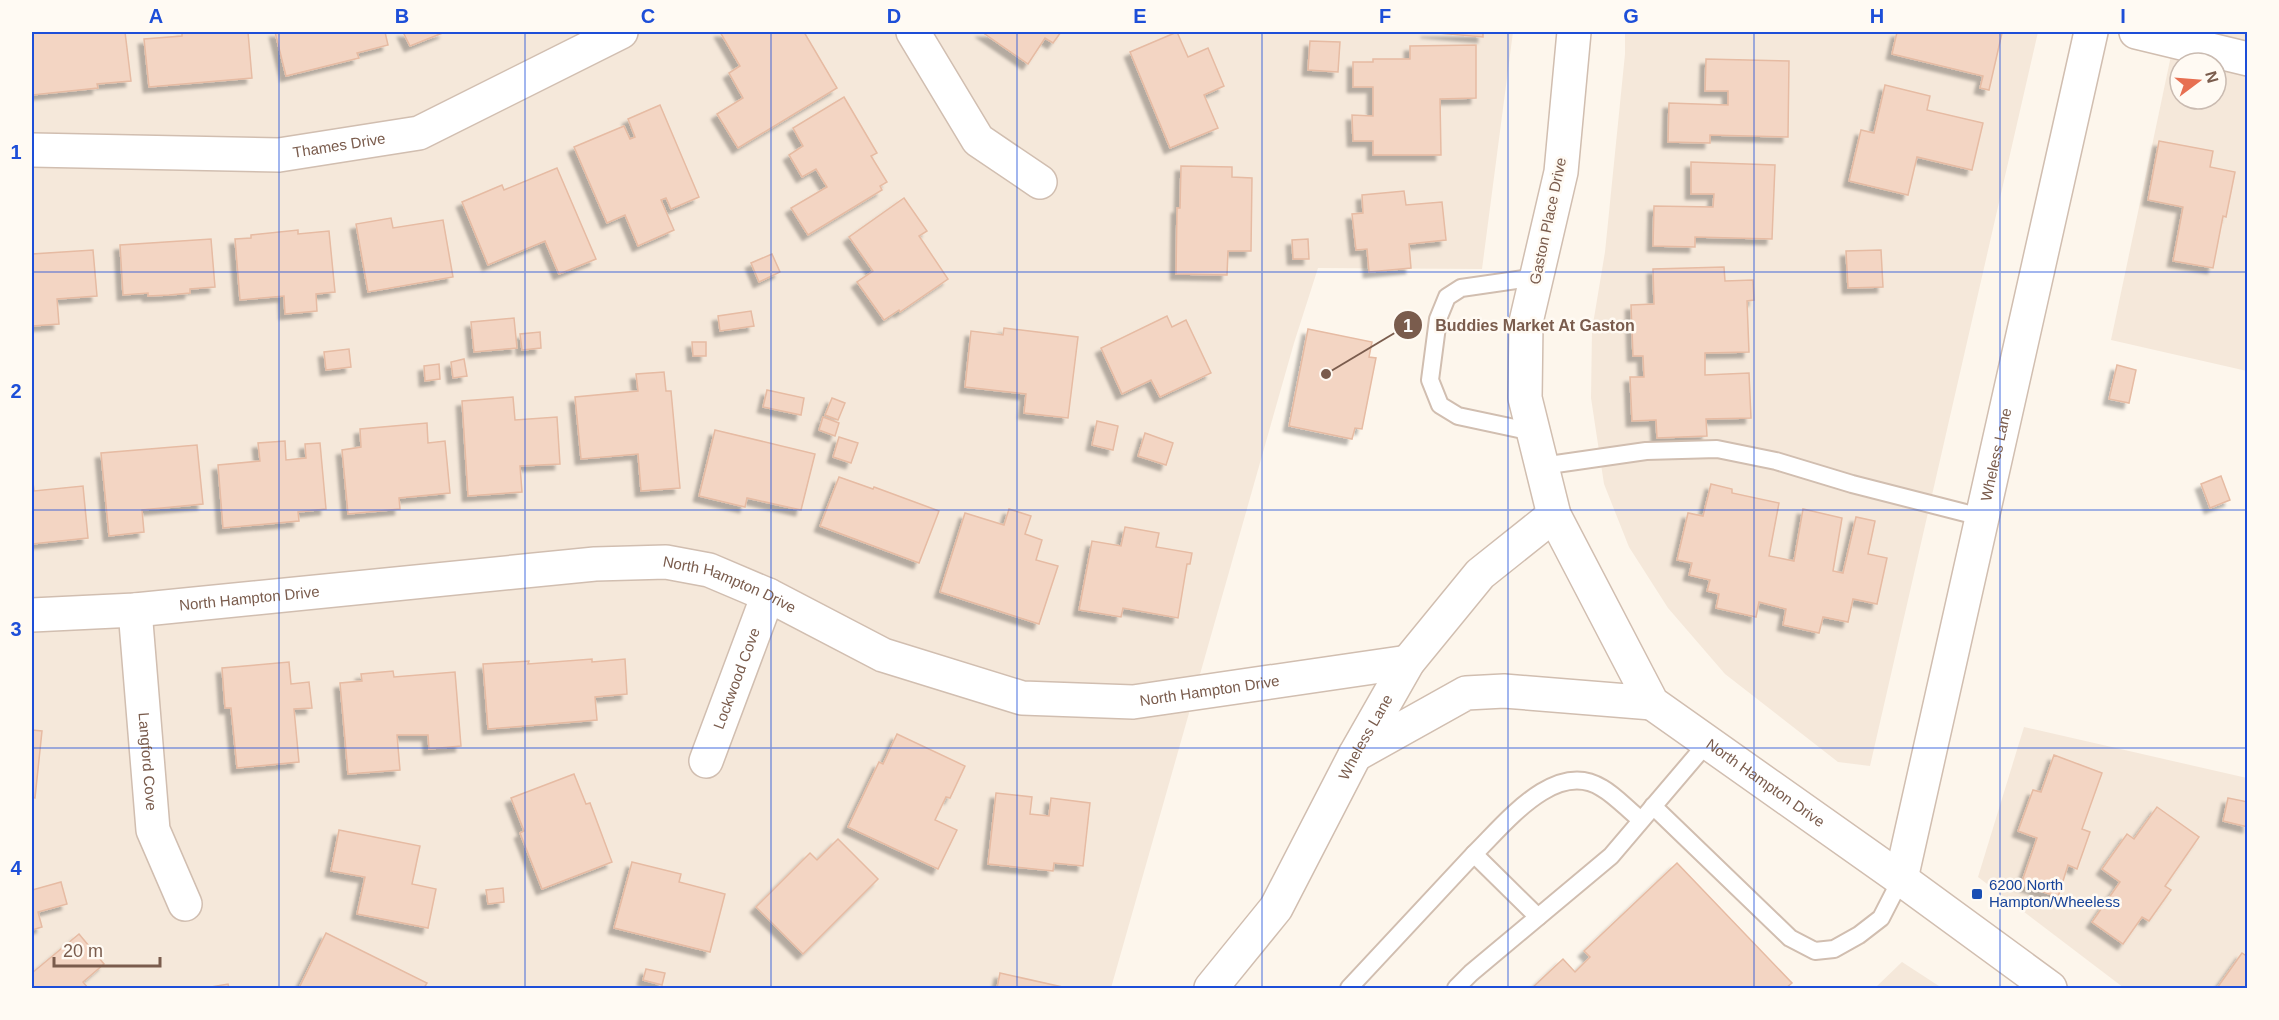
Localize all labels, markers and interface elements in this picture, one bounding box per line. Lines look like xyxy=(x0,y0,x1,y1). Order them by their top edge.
text: A xyxy=(149,5,163,27)
text: B xyxy=(395,5,409,27)
text: C xyxy=(641,5,655,27)
text: D xyxy=(887,5,901,27)
text: E xyxy=(1133,5,1147,27)
text: F xyxy=(1379,5,1391,27)
text: G xyxy=(1623,5,1639,27)
text: H xyxy=(1870,5,1884,27)
text: I xyxy=(2120,5,2126,27)
north arrow xyxy=(2168,51,2228,111)
text: N xyxy=(2202,69,2222,85)
street label: Thames Drive xyxy=(292,129,387,161)
text: 1 xyxy=(10,141,22,163)
street label: Gaston Place Drive xyxy=(1526,156,1569,286)
callout: Buddies Market At Gaston xyxy=(1393,308,1647,342)
text: 1 xyxy=(1403,316,1413,336)
text: Buddies Market At Gaston xyxy=(1435,317,1635,334)
text: 2 xyxy=(10,380,22,402)
street label: Wheless Lane xyxy=(1977,406,2014,503)
street label: North Hampton Drive xyxy=(662,553,799,616)
street label: North Hampton Drive xyxy=(178,583,320,614)
text: 3 xyxy=(10,618,22,640)
street label: Lockwood Cove xyxy=(710,625,763,731)
street label: North Hampton Drive xyxy=(1139,672,1281,709)
street label: Wheless Lane xyxy=(1335,691,1396,782)
street label: Langford Cove xyxy=(135,712,160,811)
street label: North Hampton Drive xyxy=(1703,735,1828,830)
text: 4 xyxy=(10,857,22,879)
place label: 6200 North Hampton/Wheeless xyxy=(1989,876,2120,910)
marker: 6200 North Hampton/Wheeless xyxy=(1970,887,1984,901)
scale bar xyxy=(54,930,160,968)
text: 20 m xyxy=(63,941,103,961)

